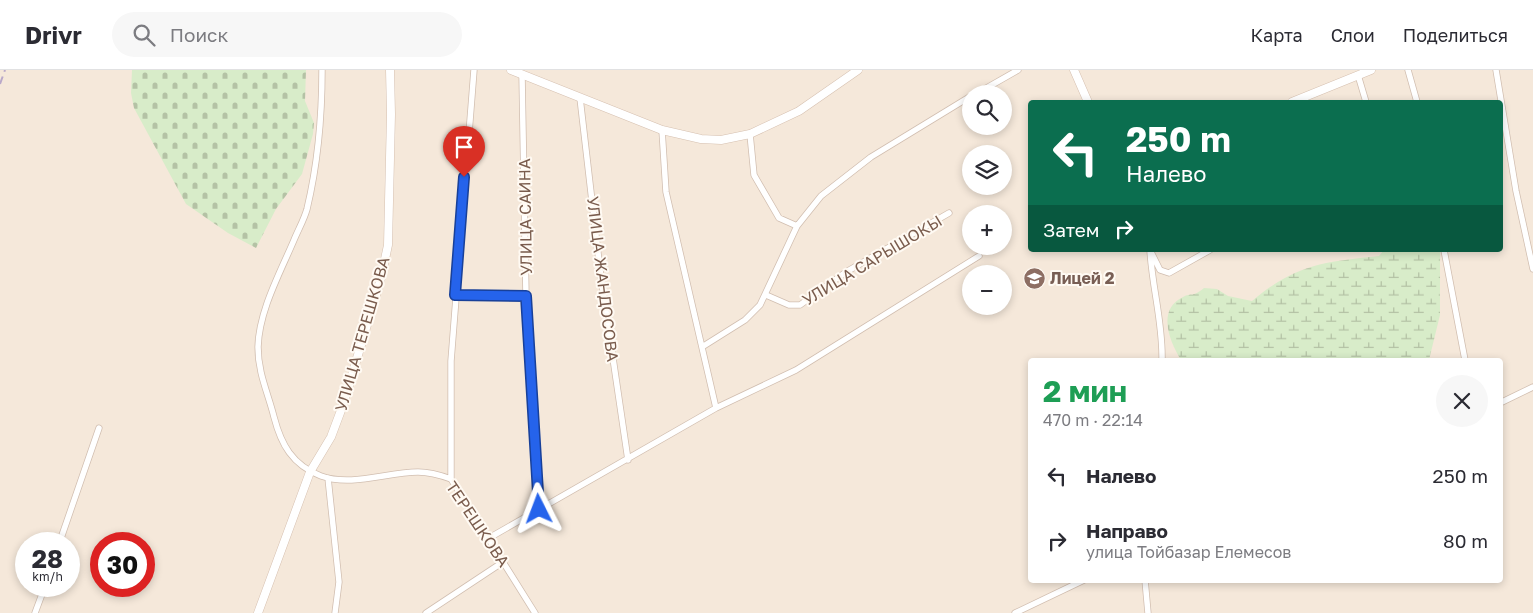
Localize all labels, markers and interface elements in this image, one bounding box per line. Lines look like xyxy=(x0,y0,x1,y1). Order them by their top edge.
search box xyxy=(112,12,462,57)
text: Drivr xyxy=(25,20,82,49)
icon: search xyxy=(130,21,158,49)
text: Поиск xyxy=(170,23,228,46)
text: Карта xyxy=(1251,24,1303,46)
text: Слои xyxy=(1331,24,1375,46)
text: Поделиться xyxy=(1403,24,1508,46)
map controls xyxy=(962,85,1012,315)
button: search xyxy=(962,85,1012,135)
text: 250 m xyxy=(1126,118,1231,160)
icon: left xyxy=(1043,120,1108,185)
pin xyxy=(443,126,485,177)
icon: arrive xyxy=(450,133,478,161)
button: layers xyxy=(962,145,1012,195)
street label: УЛИЦА САИНА xyxy=(514,158,536,276)
text: Налево xyxy=(1126,160,1206,187)
street label: УЛИЦА ЖАНДОСОВА xyxy=(583,195,623,363)
button: + xyxy=(962,205,1012,255)
street label: УЛИЦА САРЫШОКЫ xyxy=(798,210,946,310)
icon: right xyxy=(1110,215,1138,243)
text: Затем xyxy=(1043,218,1100,241)
street label: УЛИЦА ТЕРЕШКОВА xyxy=(330,254,394,414)
button: − xyxy=(962,265,1012,315)
school or university icon: Лицей 2 xyxy=(1022,266,1046,290)
place label: Лицей 2 xyxy=(1050,268,1115,288)
text: 2 мин xyxy=(1043,373,1127,409)
button: close xyxy=(1436,375,1488,427)
text: 470 m · 22:14 xyxy=(1043,410,1143,430)
icon: left xyxy=(1043,462,1071,490)
text: Налево xyxy=(1086,464,1156,487)
text: 250 m xyxy=(1433,464,1488,487)
street label: ТЕРЕШКОВА xyxy=(442,477,514,571)
position arrow xyxy=(512,482,564,534)
text: Направо xyxy=(1086,519,1168,542)
icon: right xyxy=(1043,527,1071,555)
text: 80 m xyxy=(1443,529,1488,552)
speed limit sign: 30 xyxy=(90,532,155,597)
text: улица Тойбазар Елемесов xyxy=(1086,542,1291,562)
text: 28 xyxy=(32,543,63,574)
text: km/h xyxy=(32,569,63,584)

